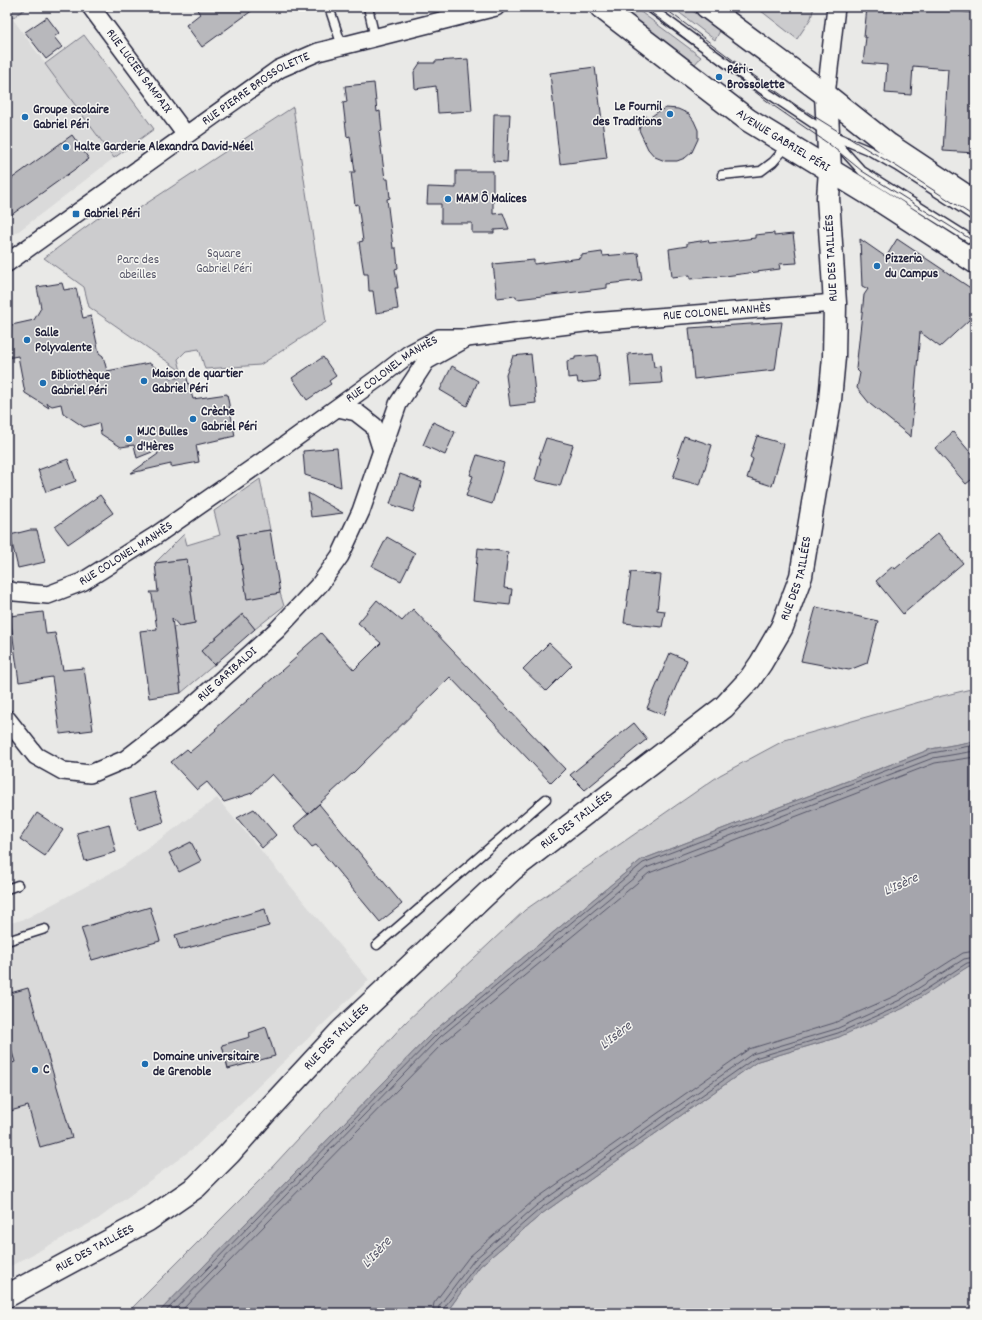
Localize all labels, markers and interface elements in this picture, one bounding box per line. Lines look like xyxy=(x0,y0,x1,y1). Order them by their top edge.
street label: RUE LUCIEN SAMPAIX xyxy=(101,25,177,118)
street label: RUE PIERRE BROSSOLETTE xyxy=(198,47,313,131)
place label: Péri - Brossolette xyxy=(727,61,785,95)
marker: Péri - Brossolette xyxy=(714,72,724,82)
place label: Le Fournil des Traditions xyxy=(593,98,663,132)
place label: Groupe scolaire Gabriel Péri xyxy=(33,101,109,135)
street label: AVENUE GABRIEL PÉRI xyxy=(732,104,833,177)
marker: Le Fournil des Traditions xyxy=(665,109,675,119)
marker: Groupe scolaire Gabriel Péri xyxy=(20,112,30,122)
place label: Halte Garderie Alexandra David-Néel xyxy=(74,138,254,157)
marker: Halte Garderie Alexandra David-Néel xyxy=(61,142,71,152)
place label: MAM Ô Malices xyxy=(456,190,527,209)
marker: MAM Ô Malices xyxy=(443,194,453,204)
place label: Gabriel Péri xyxy=(84,205,141,224)
marker: Gabriel Péri xyxy=(71,209,81,219)
street label: RUE DES TAILLÉES xyxy=(820,214,844,302)
park label: Square Gabriel Péri xyxy=(196,245,253,279)
place label: Pizzeria du Campus xyxy=(885,250,939,284)
park label: Parc des abeilles xyxy=(117,251,159,285)
marker: Pizzeria du Campus xyxy=(872,261,882,271)
street label: RUE COLONEL MANHÈS xyxy=(662,299,772,326)
place label: Salle Polyvalente xyxy=(35,324,92,358)
street label: RUE COLONEL MANHÈS xyxy=(342,331,442,408)
marker: Salle Polyvalente xyxy=(22,335,32,345)
place label: Maison de quartier Gabriel Péri xyxy=(152,365,244,399)
place label: Bibliothèque Gabriel Péri xyxy=(51,367,110,401)
marker: Maison de quartier Gabriel Péri xyxy=(139,376,149,386)
marker: Bibliothèque Gabriel Péri xyxy=(38,378,48,388)
place label: Crèche Gabriel Péri xyxy=(201,403,258,437)
marker: Crèche Gabriel Péri xyxy=(188,414,198,424)
place label: MJC Bulles d'Hères xyxy=(137,423,188,457)
marker: MJC Bulles d'Hères xyxy=(124,434,134,444)
street label: RUE COLONEL MANHÈS xyxy=(75,517,177,591)
street label: RUE DES TAILLÉES xyxy=(776,535,817,624)
street label: RUE GARIBALDI xyxy=(193,642,262,707)
street label: RUE DES TAILLÉES xyxy=(536,786,617,854)
water label: L'Isère xyxy=(880,868,922,902)
street label: RUE DES TAILLÉES xyxy=(299,999,374,1075)
water label: L'Isère xyxy=(596,1016,637,1055)
place label: Domaine universitaire de Grenoble xyxy=(153,1048,260,1082)
marker: Domaine universitaire de Grenoble xyxy=(140,1059,150,1069)
place label: C xyxy=(43,1061,50,1080)
marker: C xyxy=(30,1065,40,1075)
street label: RUE DES TAILLÉES xyxy=(52,1219,138,1278)
water label: L'Isère xyxy=(357,1232,397,1273)

